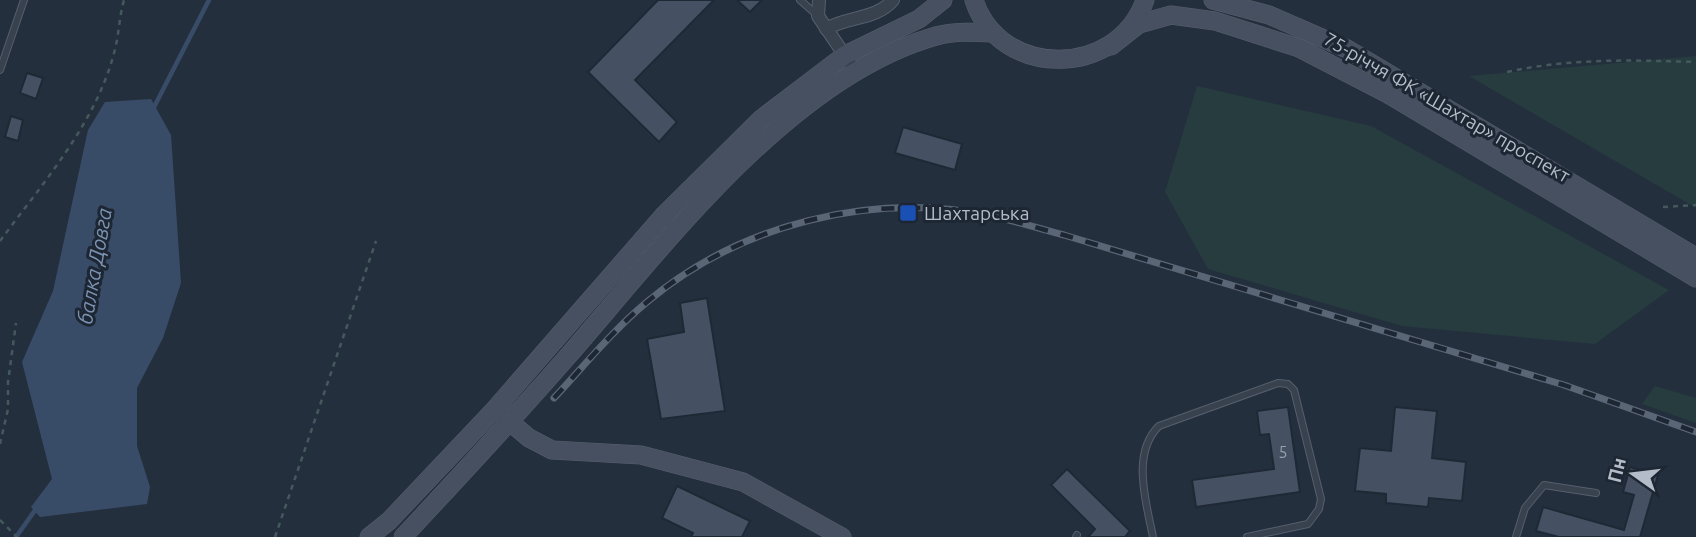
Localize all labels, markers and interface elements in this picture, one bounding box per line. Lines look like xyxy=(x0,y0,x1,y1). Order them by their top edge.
street label: 75-річчя ФК «Шахтар» проспект xyxy=(1320,27,1574,187)
place label: Шахтарська xyxy=(924,202,1029,224)
marker: Шахтарська xyxy=(898,203,918,223)
water label: балка Довга xyxy=(72,206,116,326)
north arrow xyxy=(1598,439,1668,509)
house number: 5 xyxy=(1278,443,1288,461)
text: Пн xyxy=(1603,455,1630,485)

